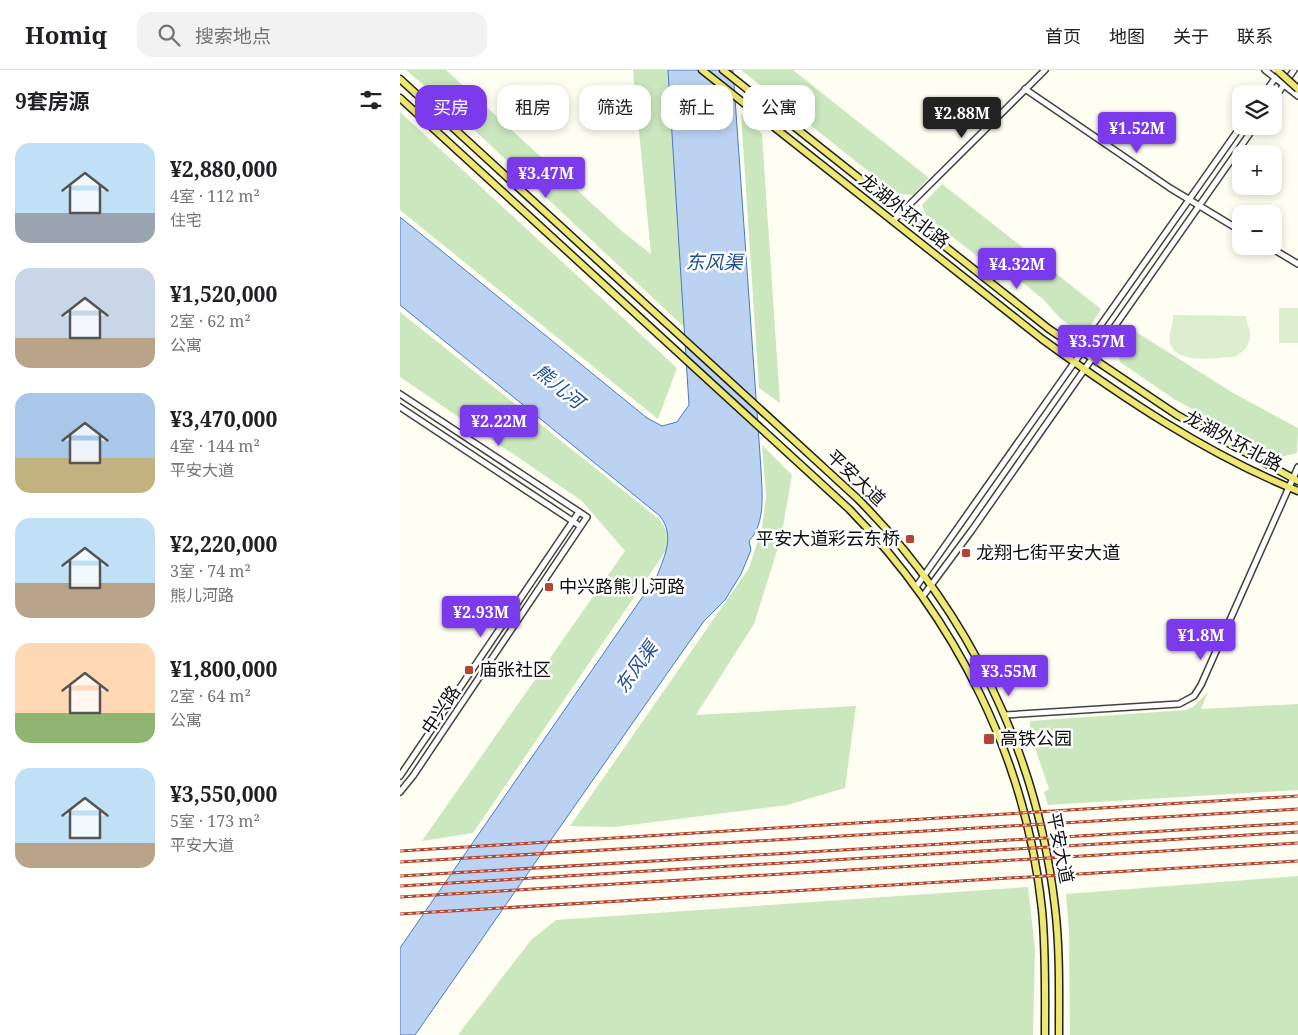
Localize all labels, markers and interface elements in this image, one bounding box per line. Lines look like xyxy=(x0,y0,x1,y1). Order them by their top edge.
search box xyxy=(137,12,487,57)
text: Homiq xyxy=(25,18,107,51)
icon: search xyxy=(155,21,183,49)
text: 搜索地点 xyxy=(195,23,271,49)
text: 首页 xyxy=(1045,24,1081,48)
text: 地图 xyxy=(1109,24,1145,48)
text: 关于 xyxy=(1173,24,1209,48)
text: 联系 xyxy=(1237,24,1273,48)
chip: 买房 xyxy=(415,85,487,130)
chip: 租房 xyxy=(497,85,569,130)
chip: 筛选 xyxy=(579,85,651,130)
chip: 新上 xyxy=(661,85,733,130)
chip: 公寓 xyxy=(743,85,815,130)
map controls xyxy=(1232,85,1282,255)
button: layers xyxy=(1232,85,1282,135)
icon: filters xyxy=(357,86,385,114)
text: 9套房源 xyxy=(15,87,90,115)
pin: ¥2.88M xyxy=(921,97,1003,139)
text: ¥2.88M xyxy=(934,102,990,124)
pin: ¥1.52M xyxy=(1096,112,1178,154)
text: ¥1.52M xyxy=(1109,117,1165,139)
button: + xyxy=(1232,145,1282,195)
text: ¥2,880,000 xyxy=(170,155,277,183)
pin: ¥3.47M xyxy=(505,156,587,199)
text: ¥3.47M xyxy=(518,162,574,184)
icon: home xyxy=(55,163,115,223)
street label: 龙湖外环北路 xyxy=(855,168,955,253)
text: 4室 · 112 m² xyxy=(170,185,260,207)
button: − xyxy=(1232,205,1282,255)
text: 住宅 xyxy=(170,209,202,231)
pin: ¥4.32M xyxy=(976,248,1058,290)
water label: 东风渠 xyxy=(685,249,745,275)
text: ¥4.32M xyxy=(989,253,1045,275)
text: ¥1,520,000 xyxy=(170,280,277,308)
icon: home xyxy=(55,288,115,348)
text: 2室 · 62 m² xyxy=(170,310,251,332)
pin: ¥3.57M xyxy=(1056,324,1138,367)
text: ¥3.57M xyxy=(1069,330,1125,352)
text: 公寓 xyxy=(170,334,202,356)
water label: 熊儿河 xyxy=(529,358,592,417)
pin: ¥2.22M xyxy=(458,404,540,447)
street label: 龙湖外环北路 xyxy=(1180,404,1287,476)
text: ¥3,470,000 xyxy=(170,405,277,433)
text: ¥2.22M xyxy=(471,410,527,432)
icon: home xyxy=(55,413,115,473)
text: 4室 · 144 m² xyxy=(170,435,260,457)
street label: 平安大道 xyxy=(822,444,891,511)
text: 平安大道 xyxy=(170,459,234,481)
place label: 平安大道彩云东桥 xyxy=(756,526,900,550)
text: ¥2,220,000 xyxy=(170,530,277,558)
marker: 平安大道彩云东桥 xyxy=(904,533,916,545)
icon: home xyxy=(55,538,115,598)
place label: 龙翔七街平安大道 xyxy=(976,540,1120,564)
marker: 龙翔七街平安大道 xyxy=(960,547,972,559)
text: 3室 · 74 m² xyxy=(170,560,251,582)
place label: 中兴路熊儿河路 xyxy=(559,574,685,598)
marker: 中兴路熊儿河路 xyxy=(543,581,555,593)
text: 熊儿河路 xyxy=(170,584,234,606)
pin: ¥2.93M xyxy=(440,596,522,638)
text: ¥2.93M xyxy=(453,601,509,623)
pin: ¥1.8M xyxy=(1166,618,1236,661)
text: ¥1.8M xyxy=(1177,624,1225,646)
water label: 东风渠 xyxy=(609,634,665,698)
pin: ¥3.55M xyxy=(968,654,1050,697)
text: ¥1,800,000 xyxy=(170,655,277,683)
place label: 庙张社区 xyxy=(479,657,551,681)
text: ¥3.55M xyxy=(981,660,1037,682)
icon: home xyxy=(55,663,115,723)
marker: 庙张社区 xyxy=(463,664,475,676)
street label: 中兴路 xyxy=(415,680,465,739)
text: 2室 · 64 m² xyxy=(170,685,251,707)
text: 公寓 xyxy=(170,709,202,731)
place label: 高铁公园 xyxy=(1000,726,1072,750)
marker: 高铁公园 xyxy=(982,732,996,746)
text: ¥3,550,000 xyxy=(170,780,277,808)
icon: home xyxy=(55,788,115,848)
text: 5室 · 173 m² xyxy=(170,810,260,832)
street label: 平安大道 xyxy=(1042,810,1080,885)
text: 平安大道 xyxy=(170,834,234,856)

